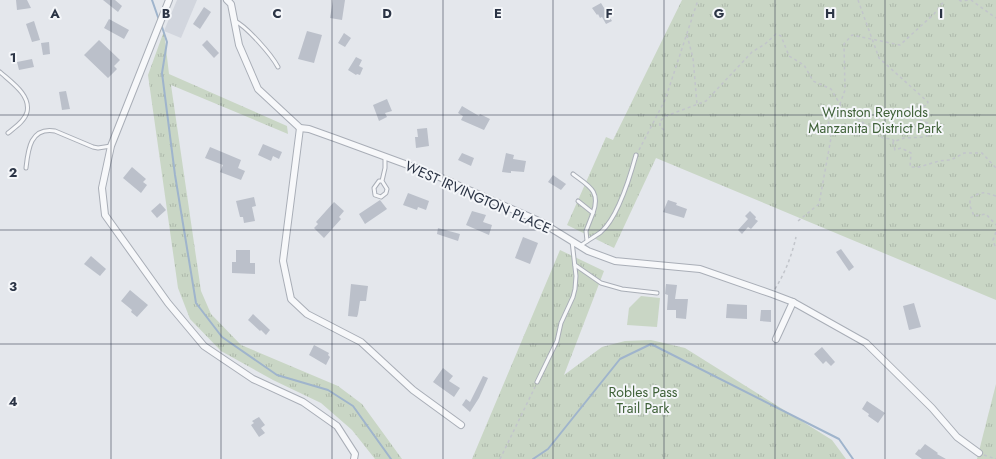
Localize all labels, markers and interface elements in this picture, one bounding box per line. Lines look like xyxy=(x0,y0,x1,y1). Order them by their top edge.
text: A xyxy=(49,4,60,23)
text: B xyxy=(162,4,171,23)
text: C xyxy=(272,4,282,23)
text: D xyxy=(382,4,392,23)
text: E xyxy=(494,4,502,23)
text: F xyxy=(605,4,613,23)
text: G xyxy=(714,4,725,23)
text: H xyxy=(825,4,835,23)
text: I xyxy=(939,4,943,23)
text: 1 xyxy=(10,48,16,67)
park label: Winston Reynolds Manzanita District Park xyxy=(808,102,943,138)
street label: WEST IRVINGTON PLACE xyxy=(402,156,554,238)
text: 2 xyxy=(9,163,17,182)
text: 3 xyxy=(9,277,17,296)
park label: Robles Pass Trail Park xyxy=(608,382,678,418)
text: 4 xyxy=(8,392,18,411)

